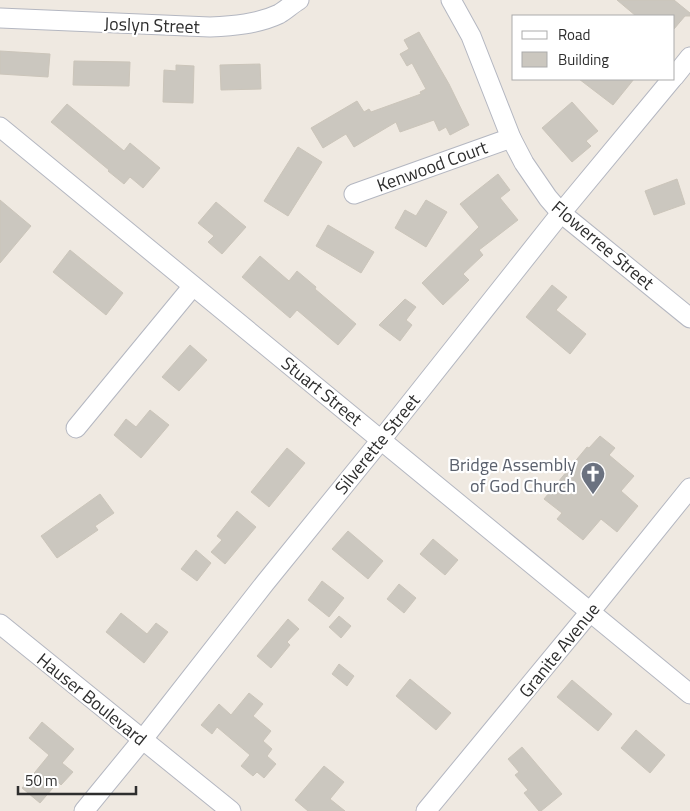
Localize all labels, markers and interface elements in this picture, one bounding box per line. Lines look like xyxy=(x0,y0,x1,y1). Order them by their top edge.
street label: Joslyn Street xyxy=(104,10,201,40)
legend xyxy=(512,15,675,80)
text: Road xyxy=(558,23,590,46)
text: Building xyxy=(558,48,609,71)
street label: Kenwood Court xyxy=(373,133,492,199)
street label: Flowerree Street xyxy=(546,194,661,296)
street label: Stuart Street xyxy=(276,350,369,433)
street label: Silverette Street xyxy=(328,387,426,500)
place label: Bridge Assembly of God Church xyxy=(449,451,576,499)
church icon: Bridge Assembly of God Church xyxy=(580,461,606,495)
street label: Granite Avenue xyxy=(512,597,606,703)
street label: Hauser Boulevard xyxy=(31,646,153,752)
scale bar xyxy=(18,764,135,796)
text: 50 m xyxy=(25,769,58,792)

